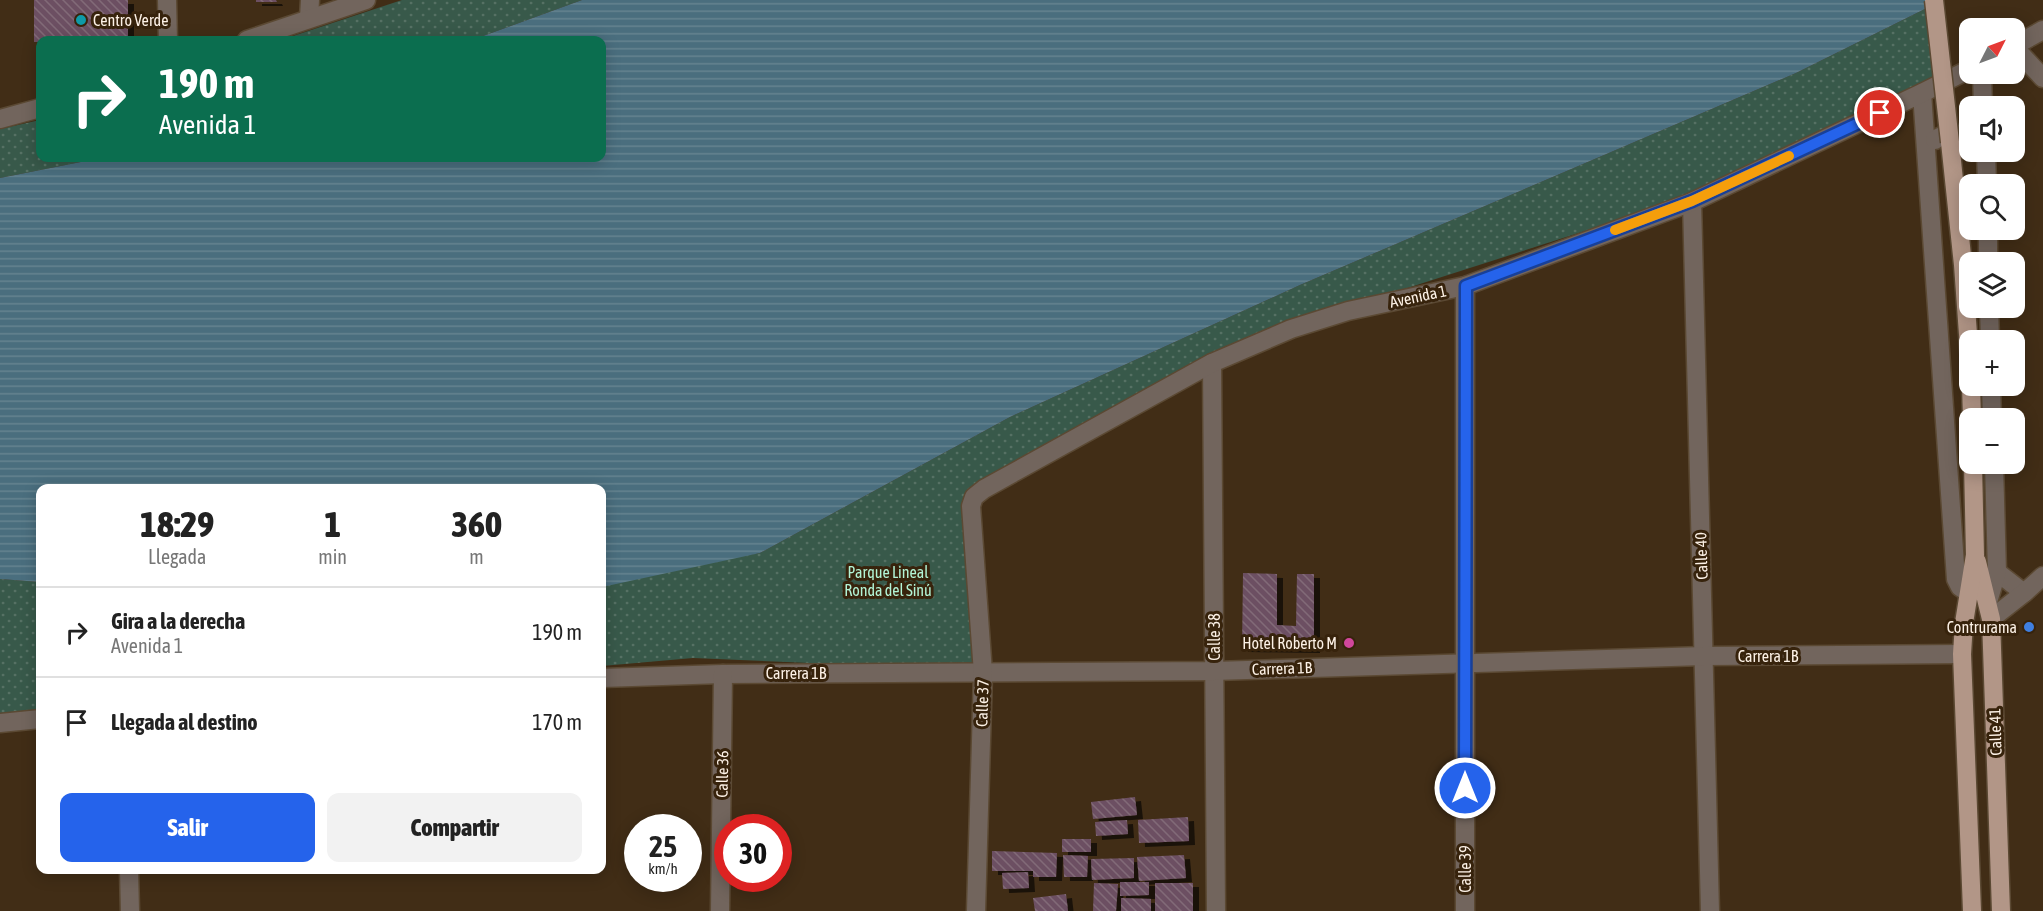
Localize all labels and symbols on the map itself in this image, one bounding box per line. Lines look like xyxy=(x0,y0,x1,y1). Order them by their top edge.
place label: Centro Verde xyxy=(93,11,168,29)
marker: Centro Verde xyxy=(74,13,88,27)
north arrow xyxy=(1959,18,2025,84)
pin xyxy=(1854,87,1905,138)
street label: Avenida 1 xyxy=(1388,281,1448,311)
street label: Calle 40 xyxy=(1691,532,1711,580)
park label: Parque Lineal Ronda del Sinú xyxy=(844,563,932,599)
street label: Calle 38 xyxy=(1205,613,1223,661)
place label: Contrurama xyxy=(1947,618,2017,636)
marker: Contrurama xyxy=(2022,620,2036,634)
place label: Hotel Roberto M xyxy=(1242,634,1337,652)
marker: Hotel Roberto M xyxy=(1342,636,1356,650)
street label: Carrera 1B xyxy=(1738,647,1799,665)
street label: Carrera 1B xyxy=(1251,658,1313,678)
street label: Carrera 1B xyxy=(766,664,827,682)
street label: Calle 37 xyxy=(972,679,992,727)
street label: Calle 41 xyxy=(1985,708,2005,756)
street label: Calle 36 xyxy=(713,750,731,798)
position arrow xyxy=(1433,756,1497,820)
speed limit sign: 30 xyxy=(714,814,792,892)
street label: Calle 39 xyxy=(1456,845,1474,893)

